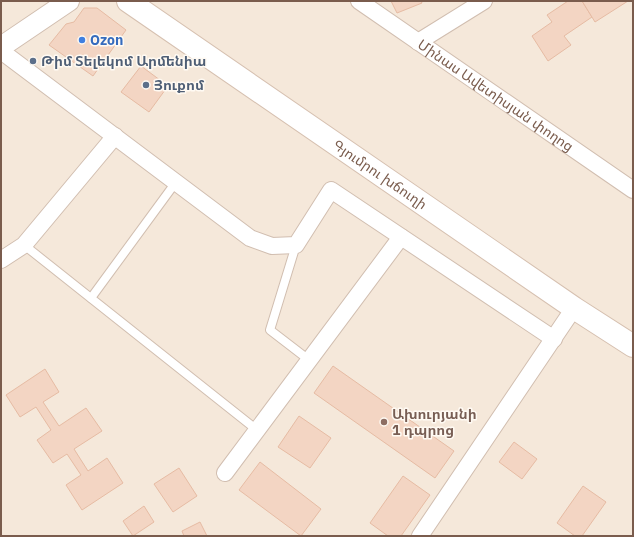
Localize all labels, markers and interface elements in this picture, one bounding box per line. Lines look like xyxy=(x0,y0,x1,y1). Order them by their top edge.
place label: Ozon xyxy=(90,31,123,49)
marker: Ozon xyxy=(77,35,87,45)
street label: Մինաս Ավետիսյան փողոց xyxy=(414,35,577,155)
place label: Թիմ Տելեկոմ Արմենիա xyxy=(41,52,206,70)
marker: Թիմ Տելեկոմ Արմենիա xyxy=(28,56,38,66)
place label: Յուքոմ xyxy=(154,76,205,94)
marker: Յուքոմ xyxy=(141,80,151,90)
street label: Գյումրու խճուղի xyxy=(329,136,431,213)
place label: Ախուրյանի 1 դպրոց xyxy=(392,405,477,439)
marker: Ախուրյանի 1 դպրոց xyxy=(379,417,389,427)

